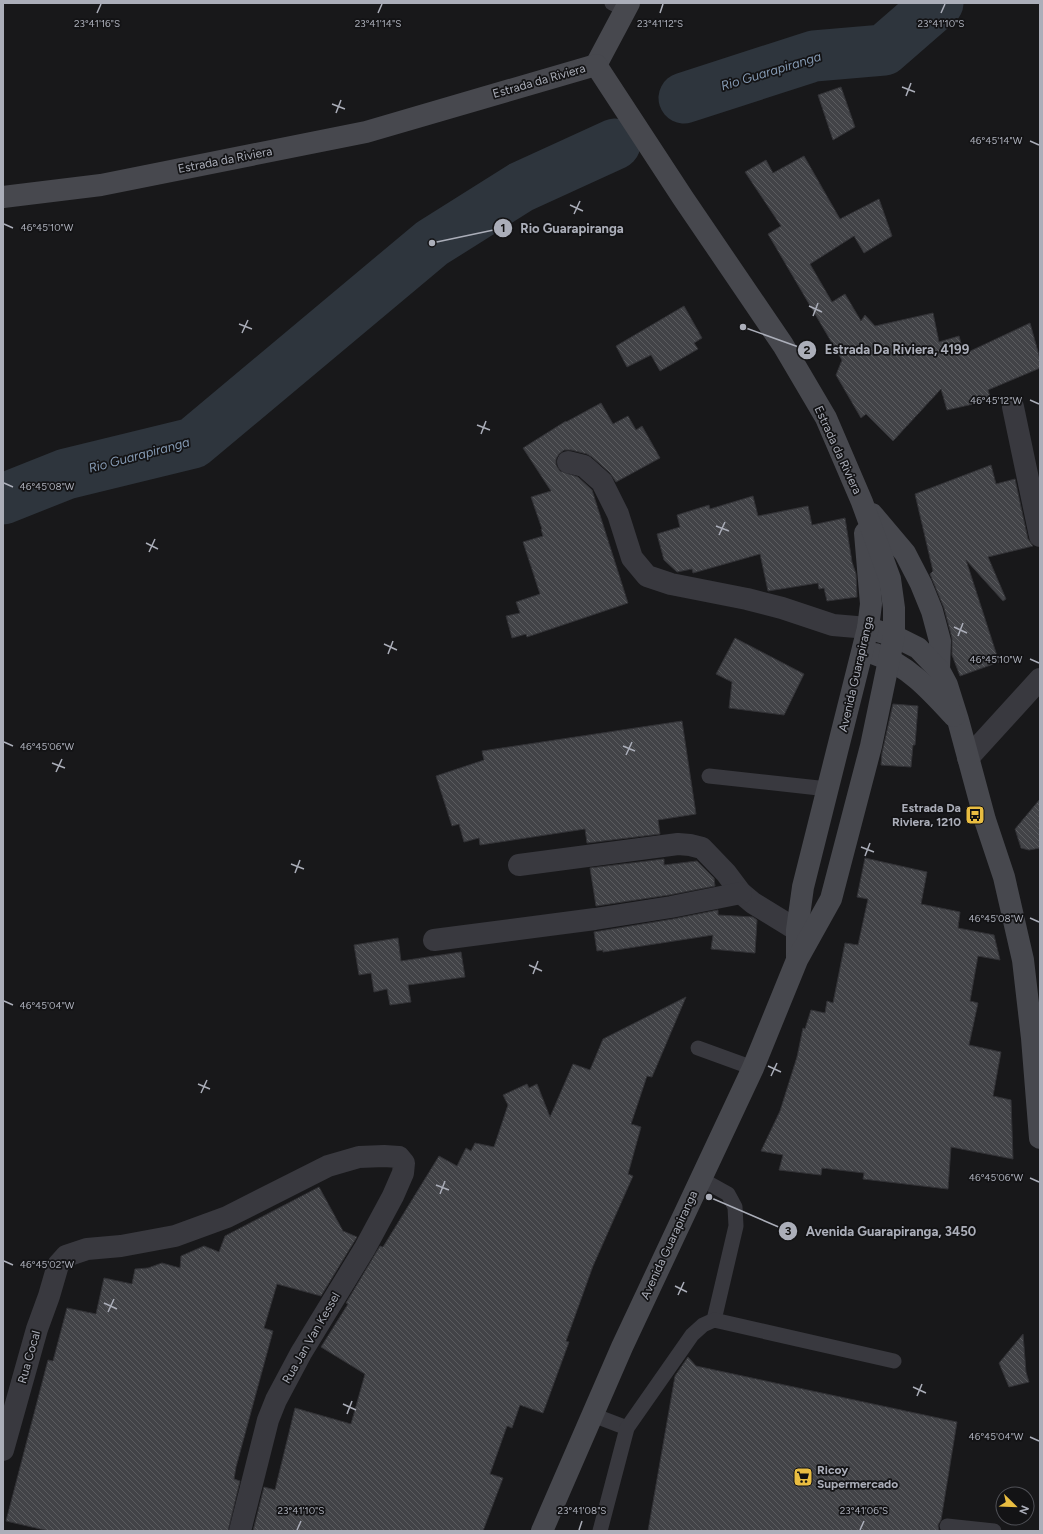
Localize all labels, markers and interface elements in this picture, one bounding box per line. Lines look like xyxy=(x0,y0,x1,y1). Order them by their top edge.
text: 23°41'16"S xyxy=(74,17,120,30)
text: 23°41'14"S xyxy=(355,17,401,30)
text: 23°41'12"S xyxy=(637,17,683,30)
text: 23°41'10"S xyxy=(918,17,964,30)
water label: Rio Guarapiranga xyxy=(719,49,823,93)
street label: Estrada da Riviera xyxy=(491,61,587,101)
text: 46°45'14"W xyxy=(970,134,1023,147)
street label: Estrada da Riviera xyxy=(177,144,273,176)
callout: Rio Guarapiranga xyxy=(493,216,632,241)
text: 46°45'10"W xyxy=(21,221,74,234)
text: 1 xyxy=(500,221,506,235)
text: Rio Guarapiranga xyxy=(520,221,624,236)
callout: Estrada Da Riviera, 4199 xyxy=(797,337,978,362)
text: Estrada Da Riviera, 4199 xyxy=(825,342,970,357)
text: 2 xyxy=(804,343,811,357)
text: 46°45'12"W xyxy=(970,394,1022,407)
street label: Estrada da Riviera xyxy=(811,404,865,496)
water label: Rio Guarapiranga xyxy=(87,434,192,476)
text: 46°45'08"W xyxy=(20,480,75,493)
street label: Avenida Guarapiranga xyxy=(836,615,876,733)
text: 46°45'10"W xyxy=(970,653,1023,666)
text: 46°45'06"W xyxy=(20,740,75,753)
place label: Estrada Da Riviera, 1210 xyxy=(892,801,961,829)
bus stop icon: Estrada Da Riviera, 1210 xyxy=(964,804,986,826)
text: 46°45'08"W xyxy=(969,912,1024,925)
text: 46°45'04"W xyxy=(20,999,75,1012)
text: 46°45'06"W xyxy=(969,1171,1024,1184)
street label: Avenida Guarapiranga xyxy=(638,1188,700,1302)
callout: Avenida Guarapiranga, 3450 xyxy=(778,1219,984,1244)
text: 3 xyxy=(785,1224,792,1238)
text: Avenida Guarapiranga, 3450 xyxy=(806,1224,976,1239)
text: 46°45'02"W xyxy=(20,1258,75,1271)
street label: Rua Jan Van Kessel xyxy=(279,1290,343,1386)
street label: Rua Cocal xyxy=(15,1329,43,1385)
text: 46°45'04"W xyxy=(969,1430,1024,1443)
place label: Ricoy Supermercado xyxy=(817,1463,898,1491)
supermarket icon: Ricoy Supermercado xyxy=(792,1466,814,1488)
north arrow xyxy=(995,1486,1035,1526)
text: N xyxy=(1016,1503,1031,1516)
text: 23°41'10"S xyxy=(278,1504,324,1517)
text: 23°41'08"S xyxy=(558,1504,606,1517)
text: 23°41'06"S xyxy=(840,1504,888,1517)

